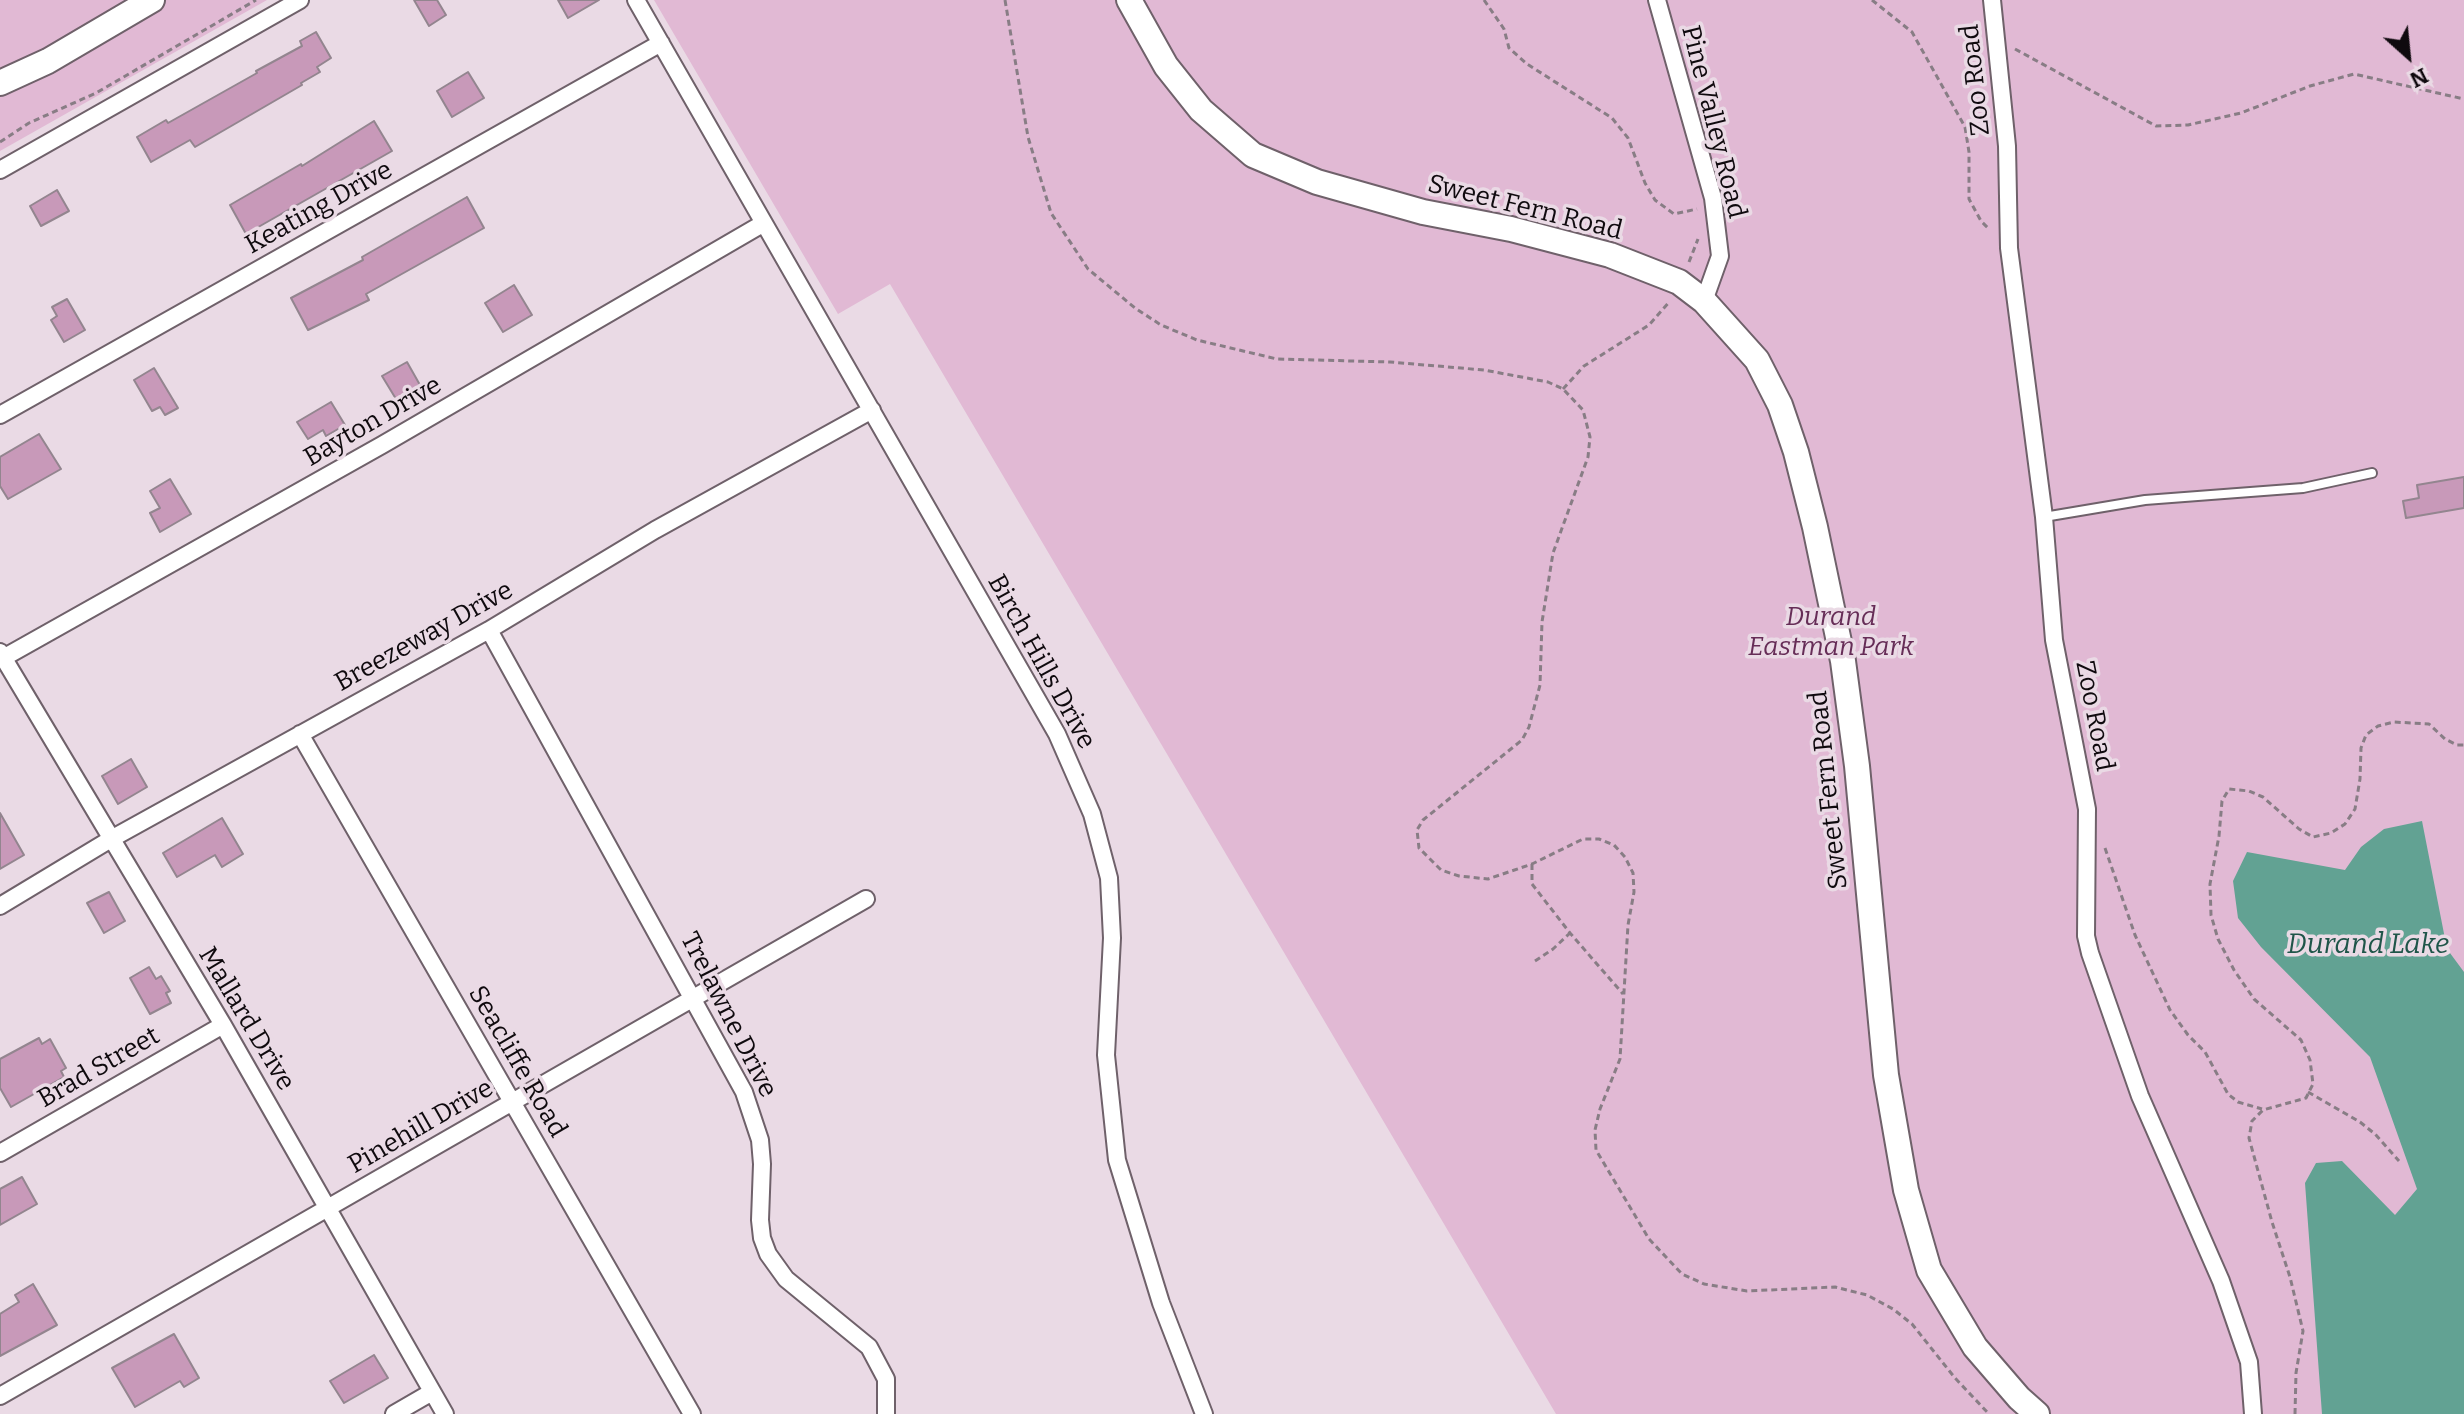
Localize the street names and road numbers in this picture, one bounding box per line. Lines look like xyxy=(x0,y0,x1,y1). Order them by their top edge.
street label: Pine Valley Road xyxy=(1674,22,1752,222)
street label: Zoo Road xyxy=(1955,23,1997,137)
street label: Keating Drive xyxy=(240,155,398,261)
street label: Sweet Fern Road xyxy=(1424,169,1626,247)
street label: Bayton Drive xyxy=(299,370,447,474)
street label: Birch Hills Drive xyxy=(980,569,1102,755)
street label: Breezeway Drive xyxy=(330,575,518,699)
street label: Zoo Road xyxy=(2068,658,2120,774)
street label: Sweet Fern Road xyxy=(1803,689,1855,891)
street label: Trelawne Drive xyxy=(673,927,783,1103)
street label: Mallard Drive xyxy=(191,942,301,1096)
street label: Seacliffe Road xyxy=(461,981,573,1143)
street label: Brad Street xyxy=(33,1021,165,1115)
street label: Pinehill Drive xyxy=(343,1073,499,1181)

